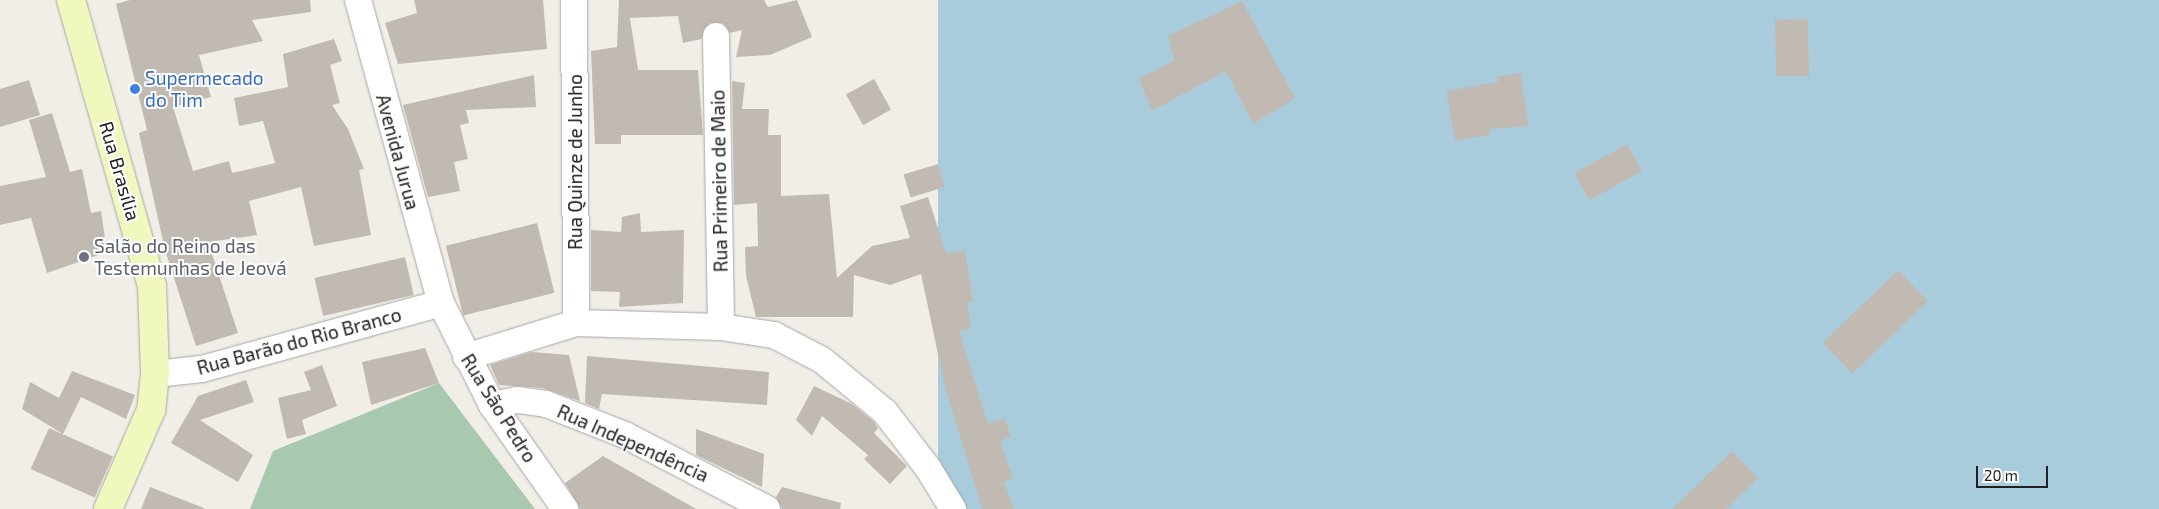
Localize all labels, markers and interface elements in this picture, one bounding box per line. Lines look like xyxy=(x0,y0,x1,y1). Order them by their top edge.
place label: Supermecado do Tim xyxy=(145,67,264,111)
street label: Rua Quinze de Junho xyxy=(564,74,586,250)
marker: Supermecado do Tim xyxy=(129,83,141,95)
street label: Rua Primeiro de Maio xyxy=(706,89,732,273)
street label: Avenida Jurua xyxy=(372,92,424,212)
street label: Rua Brasília xyxy=(95,119,145,223)
place label: Salão do Reino das Testemunhas de Jeová xyxy=(94,235,287,279)
marker: Salão do Reino das Testemunhas de Jeová xyxy=(78,251,90,263)
street label: Rua Barão do Rio Branco xyxy=(194,303,404,379)
street label: Rua São Pedro xyxy=(457,350,541,466)
street label: Rua Independência xyxy=(554,399,712,487)
scale bar xyxy=(1979,456,2052,488)
text: 20 m xyxy=(1984,466,2018,484)

